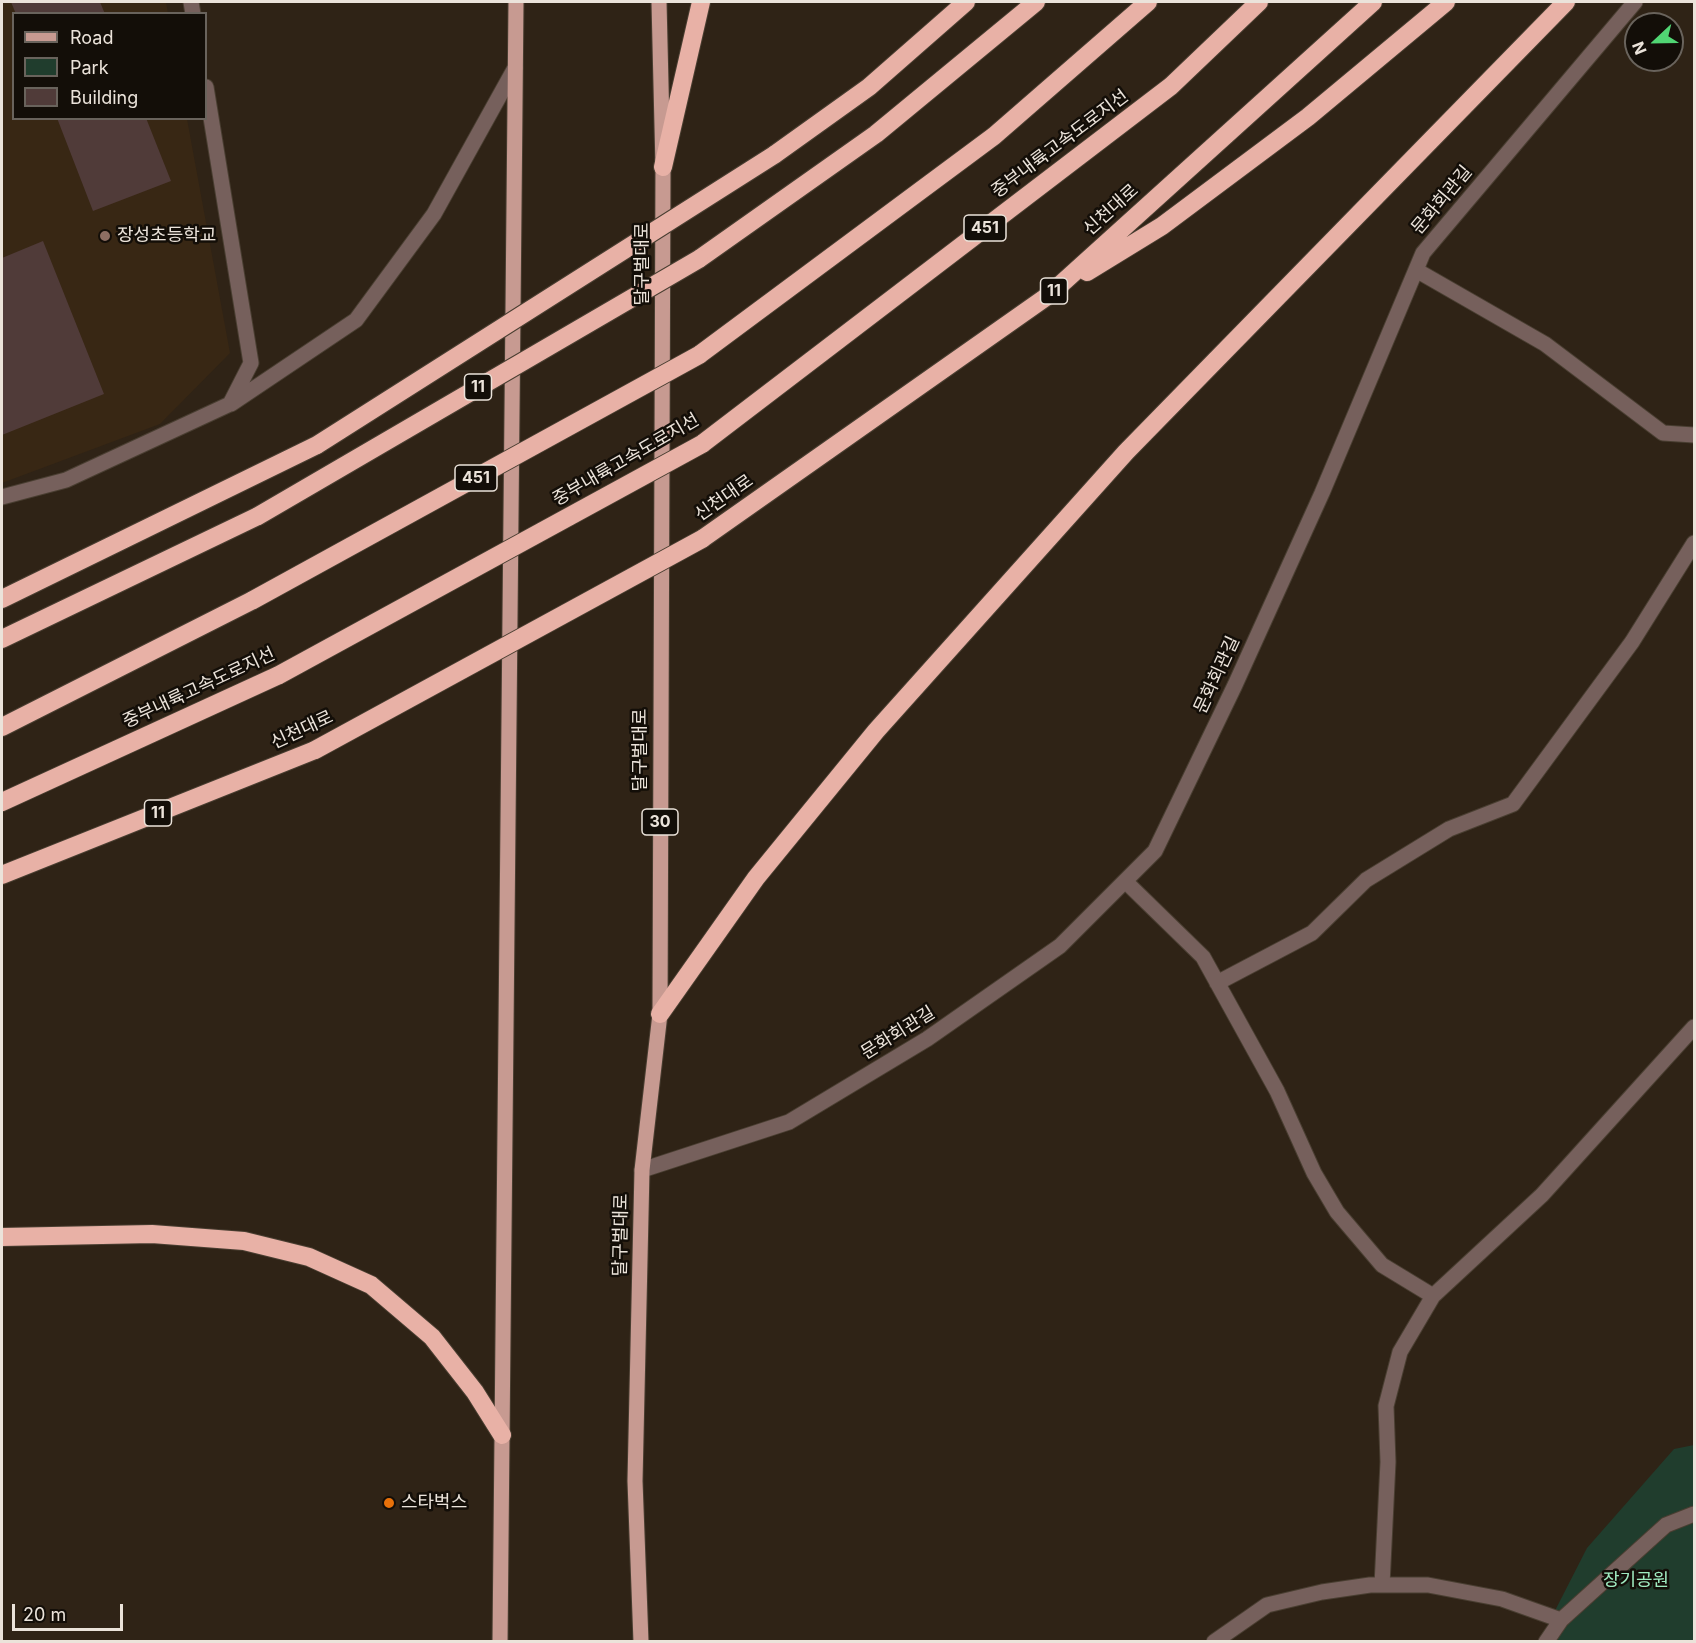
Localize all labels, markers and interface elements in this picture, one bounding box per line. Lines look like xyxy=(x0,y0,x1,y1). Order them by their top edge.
legend xyxy=(12,12,207,120)
north arrow xyxy=(1624,12,1684,72)
text: Road xyxy=(70,27,113,48)
text: N xyxy=(1628,39,1651,57)
text: Park xyxy=(70,57,109,78)
street label: 중부내륙고속도로지선 xyxy=(987,86,1133,202)
text: Building xyxy=(70,87,138,108)
street label: 문화회관길 xyxy=(1407,161,1477,239)
street label: 신천대로 xyxy=(1079,180,1143,240)
road number: 451 xyxy=(964,215,1006,241)
street label: 달구벌대로 xyxy=(632,223,654,305)
place label: 장성초등학교 xyxy=(117,225,216,247)
marker: 장성초등학교 xyxy=(98,229,112,243)
road number: 11 xyxy=(1040,278,1068,304)
road number: 11 xyxy=(464,374,492,400)
street label: 중부내륙고속도로지선 xyxy=(549,409,703,511)
road number: 451 xyxy=(455,465,497,491)
street label: 신천대로 xyxy=(691,470,757,526)
street label: 문화회관길 xyxy=(1190,633,1244,717)
street label: 중부내륙고속도로지선 xyxy=(119,643,279,733)
street label: 신천대로 xyxy=(267,706,337,754)
street label: 달구벌대로 xyxy=(630,709,652,791)
road number: 11 xyxy=(144,800,172,826)
road number: 30 xyxy=(642,809,678,835)
street label: 문화회관길 xyxy=(857,1002,939,1064)
street label: 달구벌대로 xyxy=(609,1193,633,1277)
place label: 스타벅스 xyxy=(401,1492,467,1514)
marker: 스타벅스 xyxy=(382,1496,396,1510)
park label: 장기공원 xyxy=(1603,1570,1669,1592)
scale bar xyxy=(15,1592,126,1630)
text: 20 m xyxy=(23,1604,66,1625)

